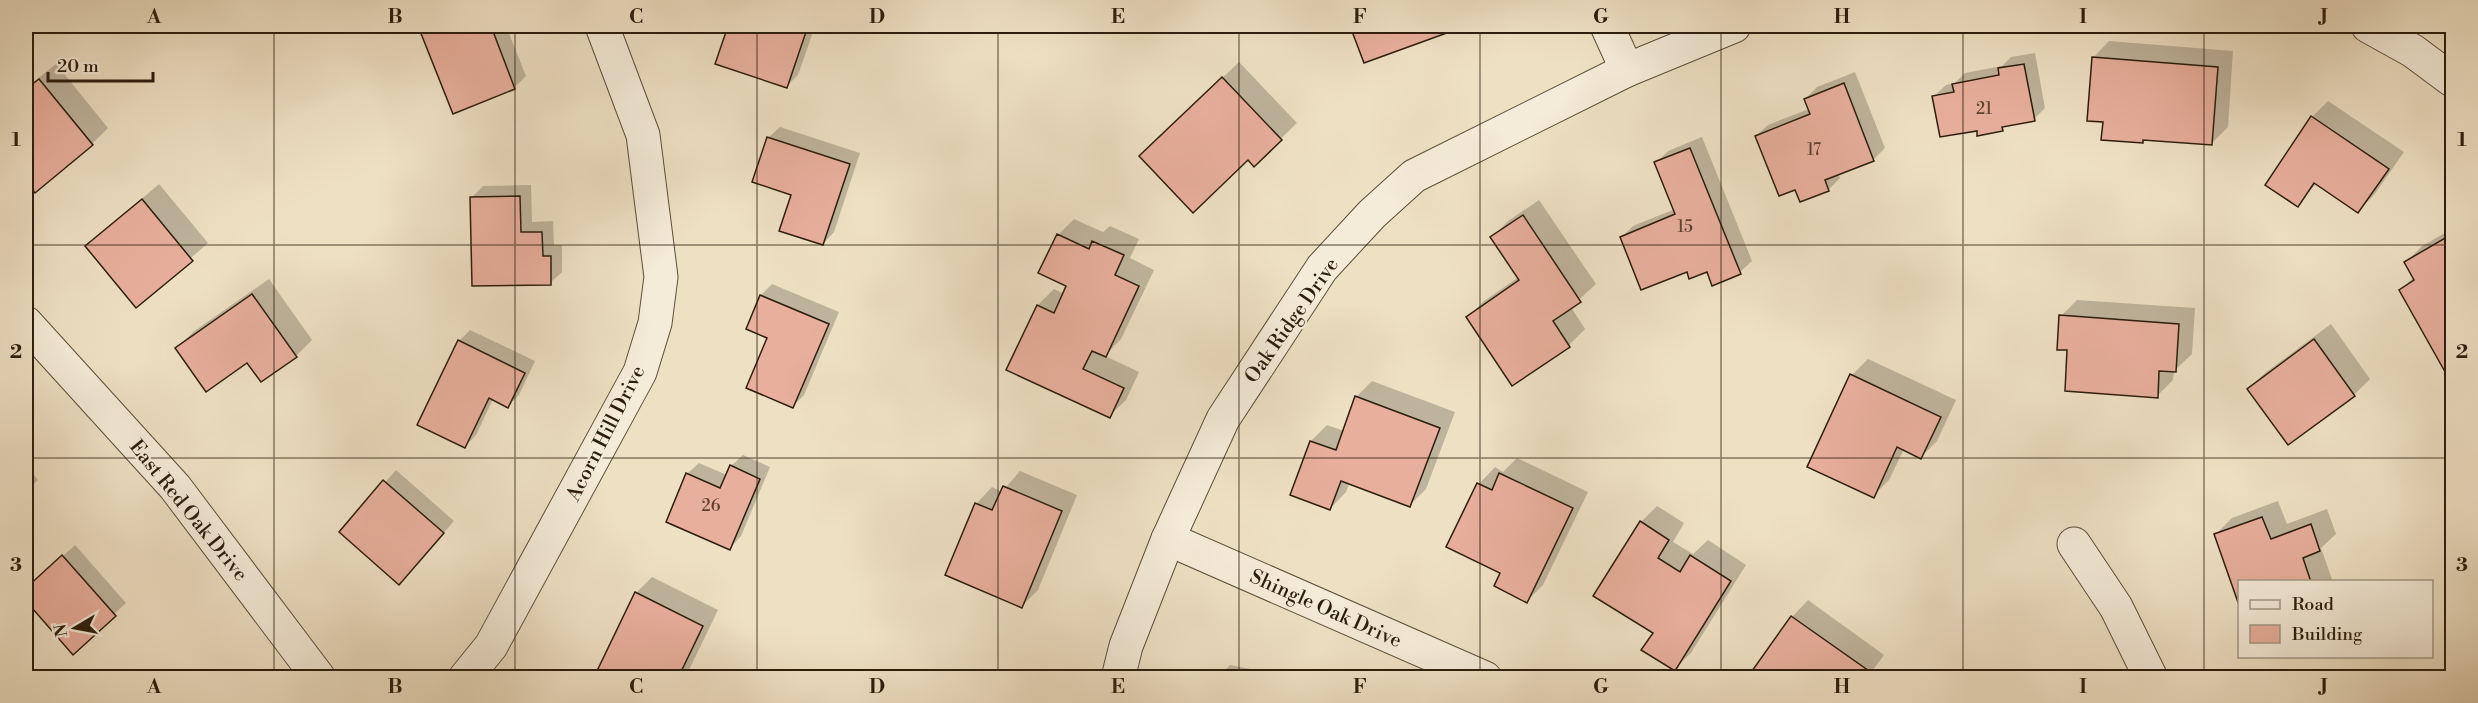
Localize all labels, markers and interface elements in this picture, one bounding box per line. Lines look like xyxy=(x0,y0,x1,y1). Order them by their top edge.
text: A xyxy=(146,5,162,30)
text: B xyxy=(387,5,403,30)
text: C xyxy=(629,5,643,30)
text: D xyxy=(869,5,885,30)
text: E xyxy=(1111,5,1125,30)
text: F xyxy=(1353,5,1367,30)
text: G xyxy=(1593,5,1609,30)
text: H xyxy=(1834,5,1851,30)
text: I xyxy=(2079,5,2087,30)
text: J xyxy=(2317,5,2328,30)
scale bar xyxy=(48,45,153,83)
text: 20 m xyxy=(57,55,99,78)
house number: 21 xyxy=(1976,99,1992,119)
text: 1 xyxy=(11,128,21,153)
text: 1 xyxy=(2457,128,2467,153)
house number: 17 xyxy=(1807,140,1821,160)
house number: 15 xyxy=(1677,217,1693,237)
street label: Oak Ridge Drive xyxy=(1240,253,1345,388)
text: 2 xyxy=(10,340,22,365)
text: 2 xyxy=(2456,340,2468,365)
street label: Acorn Hill Drive xyxy=(561,362,651,507)
street label: East Red Oak Drive xyxy=(123,435,252,587)
house number: 26 xyxy=(702,496,721,516)
text: 3 xyxy=(10,553,22,578)
text: 3 xyxy=(2456,553,2468,578)
street label: Shingle Oak Drive xyxy=(1246,565,1405,654)
legend xyxy=(2238,580,2433,658)
text: Road xyxy=(2292,593,2335,616)
north arrow xyxy=(45,598,105,658)
text: N xyxy=(50,622,72,638)
text: Building xyxy=(2291,623,2363,646)
text: A xyxy=(146,675,162,700)
text: B xyxy=(387,675,403,700)
text: C xyxy=(629,675,643,700)
text: D xyxy=(869,675,885,700)
text: E xyxy=(1111,675,1125,700)
text: F xyxy=(1353,675,1367,700)
text: G xyxy=(1593,675,1609,700)
text: H xyxy=(1834,675,1851,700)
text: I xyxy=(2079,675,2087,700)
text: J xyxy=(2317,675,2328,700)

